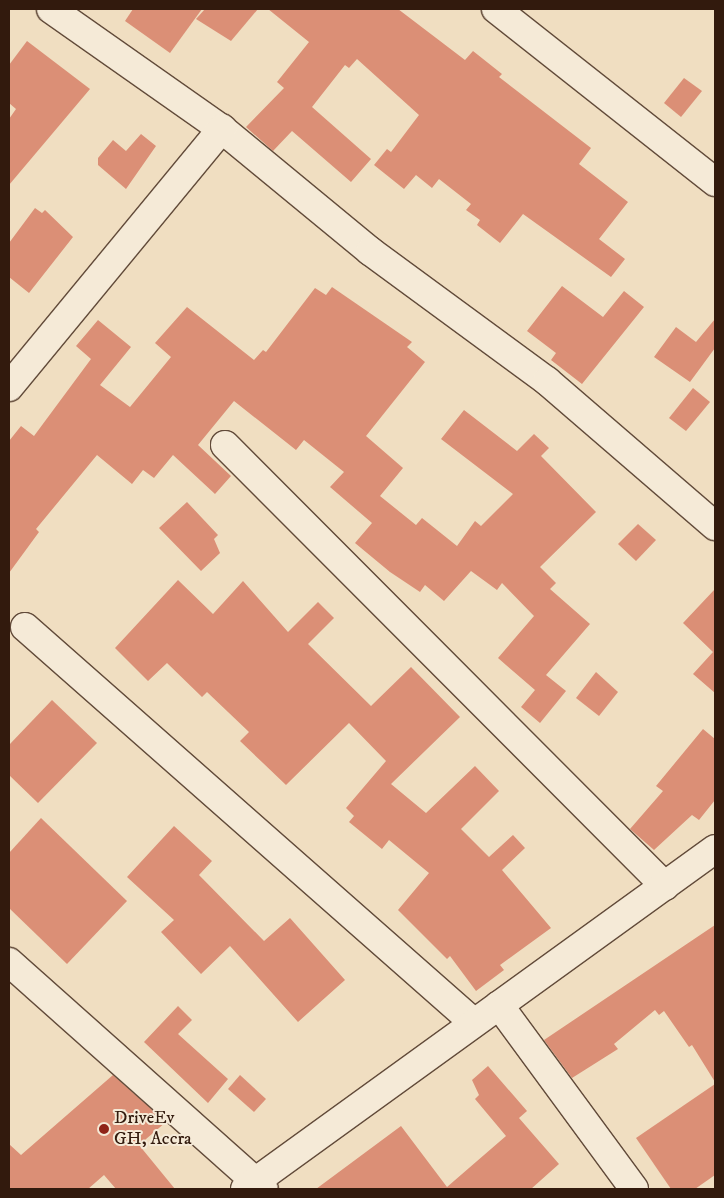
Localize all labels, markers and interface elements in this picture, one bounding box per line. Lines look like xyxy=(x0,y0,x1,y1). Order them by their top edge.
place label: DriveEv GH, Accra xyxy=(114,1108,192,1150)
marker: DriveEv GH, Accra xyxy=(98,1123,110,1135)

